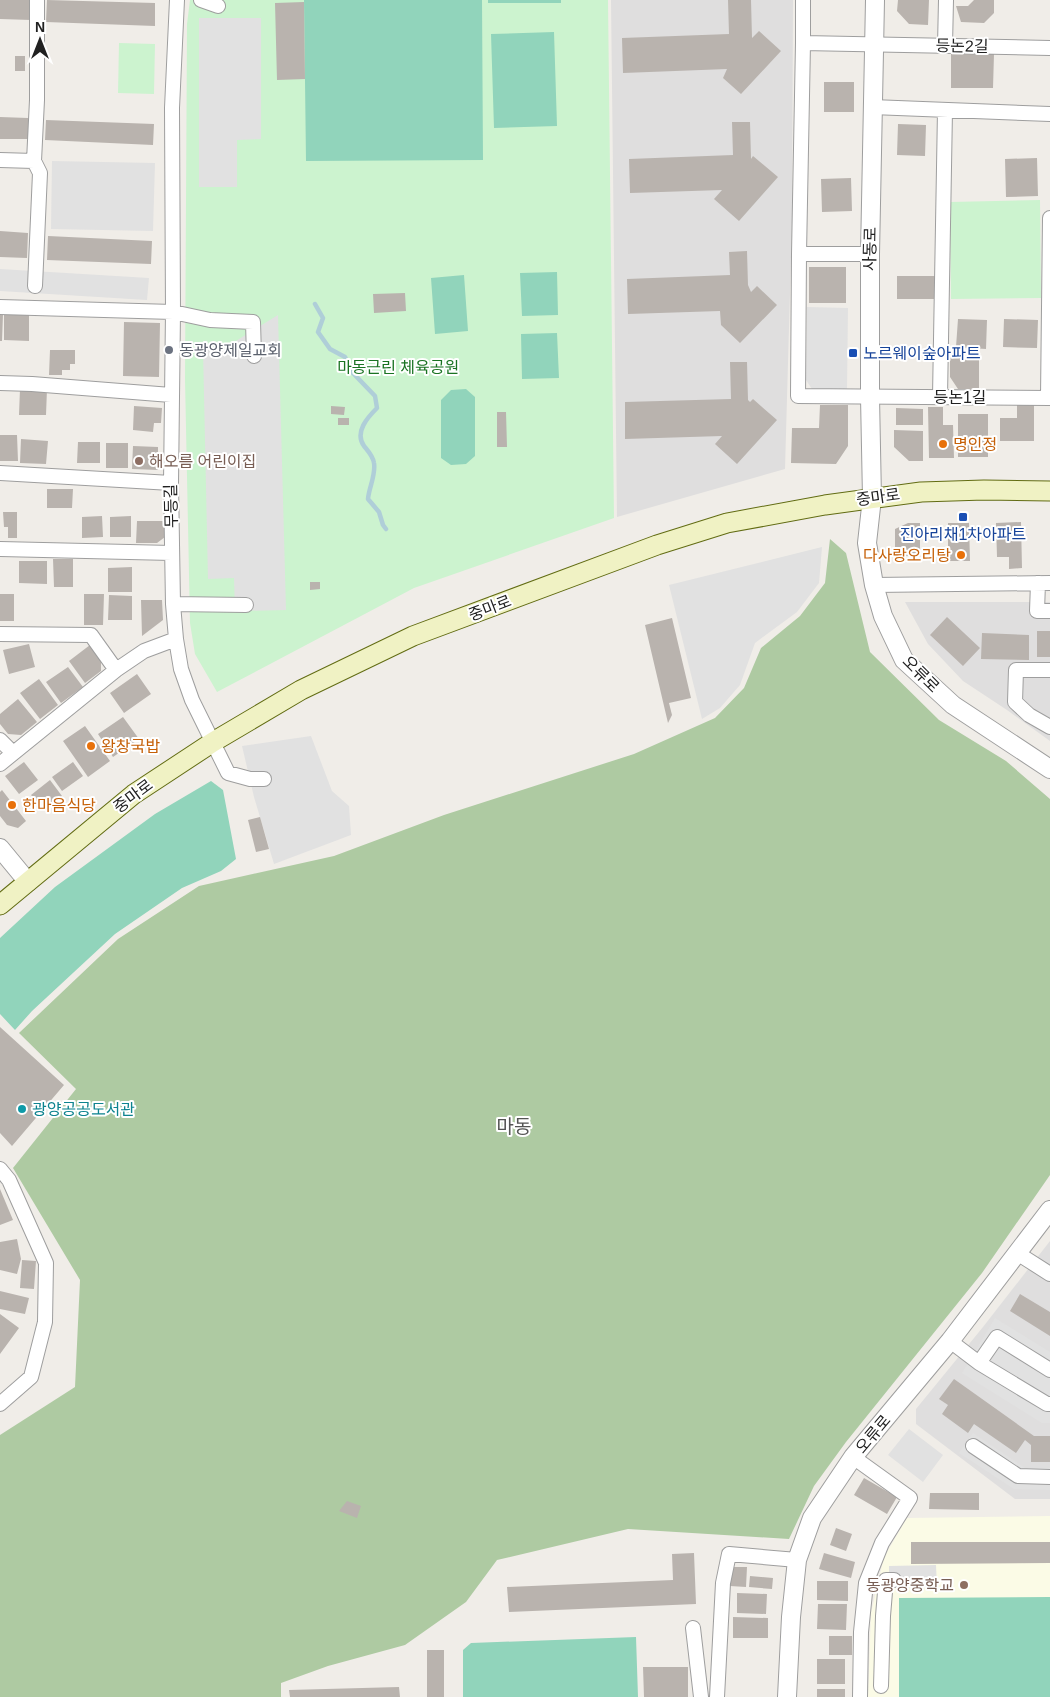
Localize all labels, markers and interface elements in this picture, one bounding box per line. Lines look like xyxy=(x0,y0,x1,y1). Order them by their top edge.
north arrow xyxy=(15,15,65,65)
text: N xyxy=(35,19,45,35)
street label: 등논2길 xyxy=(935,37,989,55)
street label: 사동로 xyxy=(861,227,879,271)
place label: 동광양제일교회 xyxy=(179,342,282,359)
marker: 동광양제일교회 xyxy=(163,344,175,356)
place label: 노르웨이숲아파트 xyxy=(863,345,981,362)
marker: 노르웨이숲아파트 xyxy=(847,347,859,359)
park label: 마동근린 체육공원 xyxy=(337,359,459,376)
street label: 등논1길 xyxy=(933,389,987,406)
place label: 명인정 xyxy=(953,436,997,453)
marker: 명인정 xyxy=(937,438,949,450)
place label: 해오름 어린이집 xyxy=(149,453,257,470)
marker: 해오름 어린이집 xyxy=(133,455,145,467)
street label: 무등길 xyxy=(162,484,180,528)
street label: 중마로 xyxy=(855,485,901,508)
marker: 진아리채1차아파트 xyxy=(957,511,969,523)
place label: 진아리채1차아파트 xyxy=(900,526,1026,543)
place label: 다사랑오리탕 xyxy=(863,547,951,564)
marker: 다사랑오리탕 xyxy=(955,549,967,561)
street label: 중마로 xyxy=(466,592,514,624)
street label: 오류로 xyxy=(899,652,943,696)
place label: 왕창국밥 xyxy=(101,738,160,755)
marker: 왕창국밥 xyxy=(85,740,97,752)
street label: 중마로 xyxy=(110,776,156,816)
place label: 한마음식당 xyxy=(22,797,96,814)
marker: 한마음식당 xyxy=(6,799,18,811)
place label: 광양공공도서관 xyxy=(32,1101,135,1118)
marker: 광양공공도서관 xyxy=(16,1103,28,1115)
district label: 마동 xyxy=(497,1116,531,1137)
street label: 오류로 xyxy=(852,1411,894,1456)
place label: 동광양중학교 xyxy=(866,1577,954,1594)
marker: 동광양중학교 xyxy=(958,1579,970,1591)

